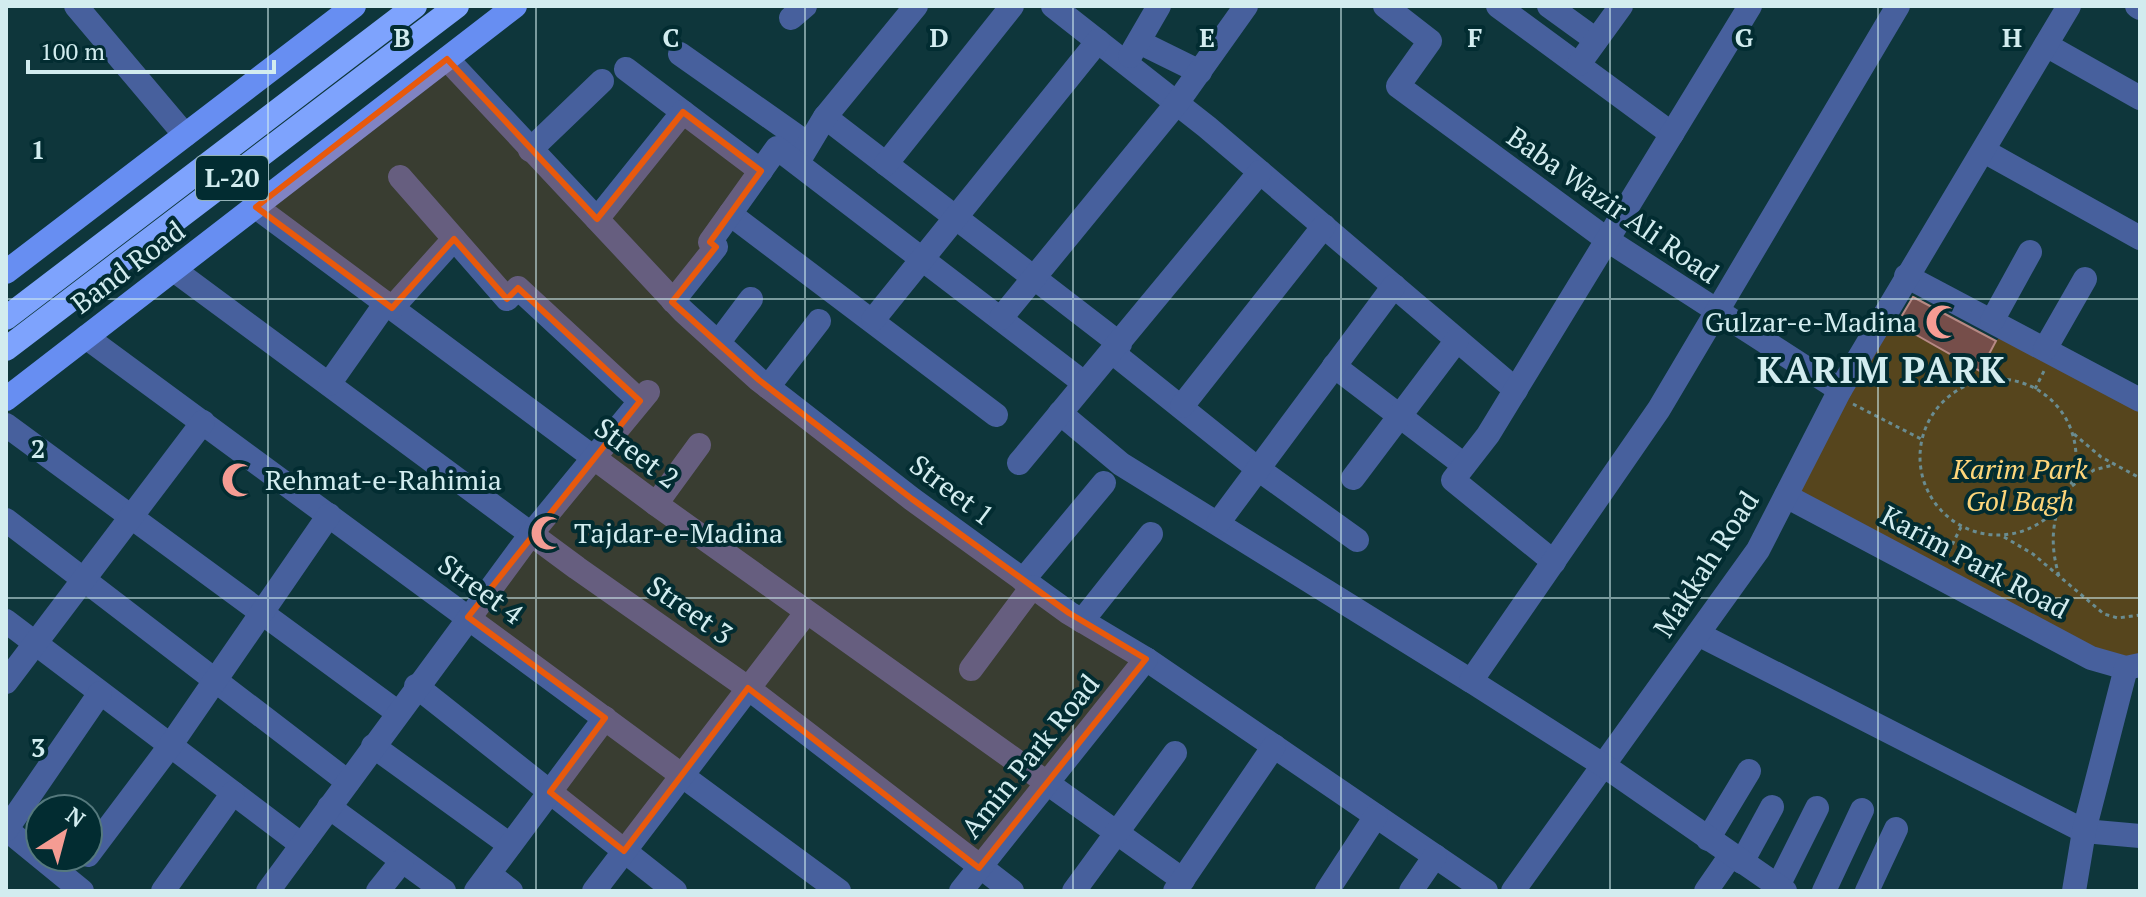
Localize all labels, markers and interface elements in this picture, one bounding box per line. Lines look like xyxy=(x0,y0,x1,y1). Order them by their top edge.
text: B xyxy=(394,20,410,54)
text: C xyxy=(663,20,679,54)
text: D xyxy=(929,20,949,54)
text: E xyxy=(1199,20,1215,54)
text: F xyxy=(1468,20,1483,54)
text: G xyxy=(1735,20,1754,54)
text: H xyxy=(2002,20,2022,54)
scale bar xyxy=(28,24,274,74)
text: 100 m xyxy=(40,35,105,67)
street label: Baba Wazir Ali Road xyxy=(1500,118,1726,292)
text: 1 xyxy=(31,132,45,166)
road number: L-20 xyxy=(196,156,268,200)
street label: Band Road xyxy=(64,212,192,321)
place label: Gulzar-e-Madina xyxy=(1705,303,1917,340)
mosque icon: Gulzar-e-Madina xyxy=(1924,303,1962,341)
district label: KARIM PARK xyxy=(1757,346,2007,393)
street label: Street 2 xyxy=(588,409,687,496)
text: 2 xyxy=(31,431,45,465)
street label: Street 1 xyxy=(903,446,1002,533)
park label: Karim Park Gol Bagh xyxy=(1951,450,2088,519)
mosque icon: Rehmat-e-Rahimia xyxy=(220,461,258,499)
place label: Rehmat-e-Rahimia xyxy=(265,461,502,498)
street label: Makkah Road xyxy=(1645,484,1767,644)
street label: Karim Park Road xyxy=(1875,496,2076,627)
mosque icon: Tajdar-e-Madina xyxy=(529,514,567,552)
place label: Tajdar-e-Madina xyxy=(574,514,783,551)
street label: Street 4 xyxy=(431,545,531,632)
street label: Street 3 xyxy=(640,567,740,652)
street label: Amin Park Road xyxy=(952,666,1107,845)
text: 3 xyxy=(31,730,45,764)
north arrow xyxy=(24,793,104,873)
text: N xyxy=(61,800,92,833)

